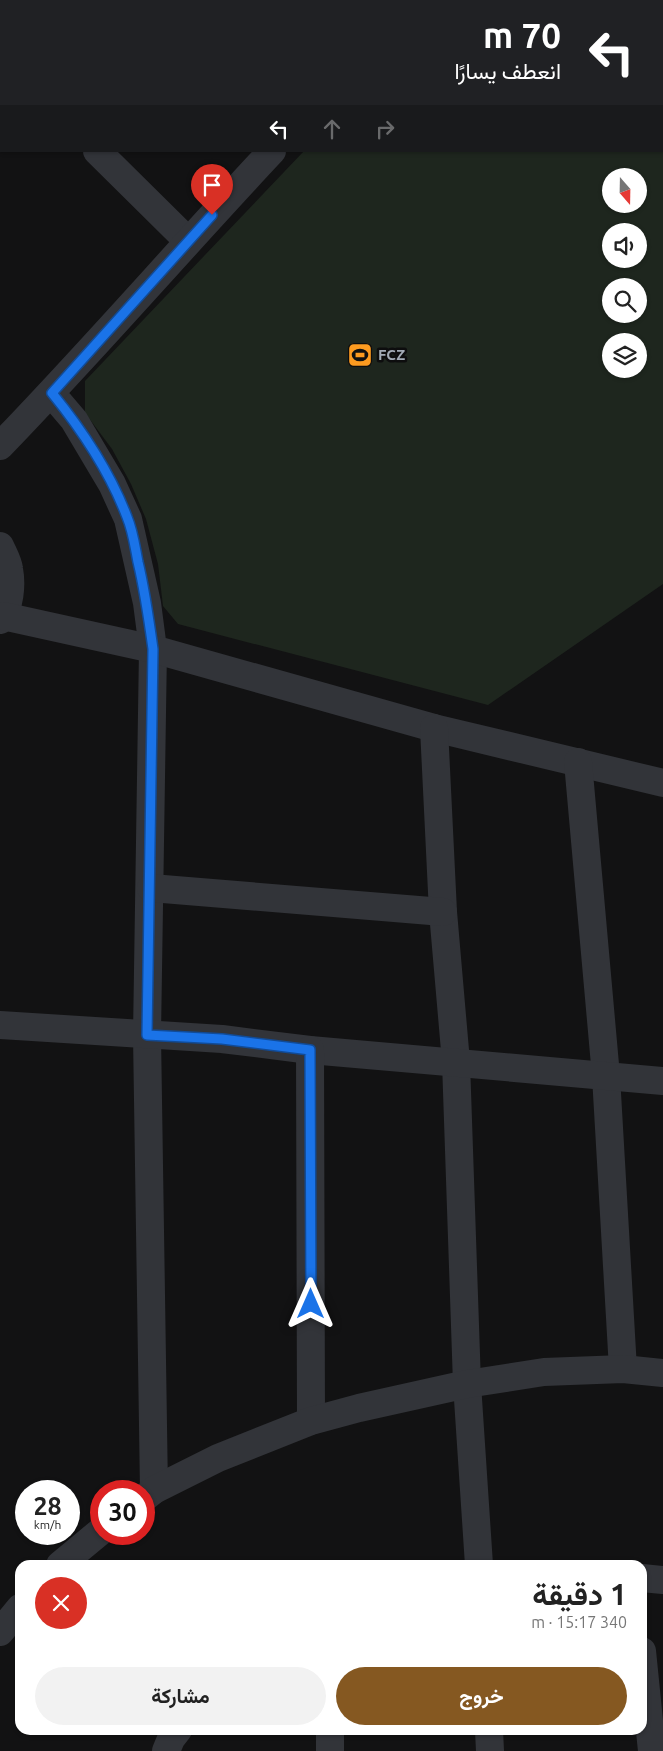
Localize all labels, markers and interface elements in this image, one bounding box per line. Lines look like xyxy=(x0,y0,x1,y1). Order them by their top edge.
text: 70 m xyxy=(483,15,561,55)
icon: left xyxy=(579,20,644,85)
text: انعطف يسارًا xyxy=(454,58,561,83)
icon: left xyxy=(265,115,293,143)
icon: ahead xyxy=(318,115,346,143)
icon: right xyxy=(371,115,399,143)
pin xyxy=(191,164,233,215)
north arrow xyxy=(602,168,648,212)
map controls xyxy=(602,168,647,378)
icon: arrive xyxy=(198,171,226,199)
button: sound xyxy=(602,223,647,268)
button: search xyxy=(602,278,647,323)
button: layers xyxy=(602,333,647,378)
sports icon: FCZ xyxy=(347,342,373,368)
place label: FCZ xyxy=(378,346,405,363)
position arrow xyxy=(284,1277,336,1329)
speed limit sign: 30 xyxy=(90,1480,155,1545)
text: 28 xyxy=(33,1492,62,1520)
text: km/h xyxy=(34,1518,61,1531)
button: close xyxy=(35,1577,87,1629)
text: 1 دقيقة xyxy=(532,1577,627,1611)
text: 340 m · 15:17 xyxy=(531,1613,627,1631)
button: مشاركة xyxy=(35,1667,326,1725)
button: خروج xyxy=(336,1667,627,1725)

